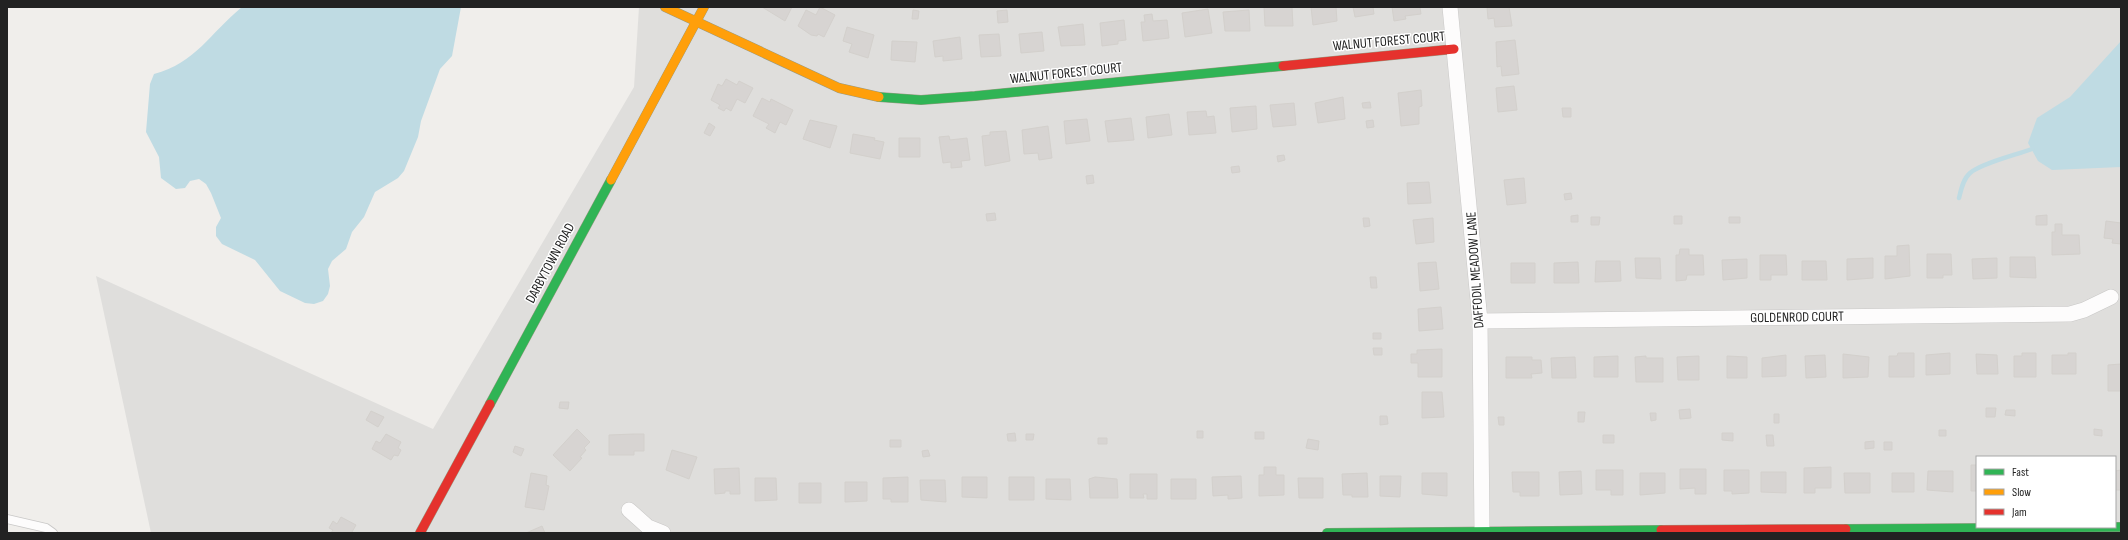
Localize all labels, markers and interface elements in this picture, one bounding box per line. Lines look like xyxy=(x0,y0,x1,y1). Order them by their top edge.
street label: WALNUT FOREST COURT xyxy=(1332,28,1446,54)
street label: WALNUT FOREST COURT xyxy=(1009,59,1123,87)
street label: DAFFODIL MEADOW LANE xyxy=(1462,211,1488,329)
street label: DARBYTOWN ROAD xyxy=(522,220,578,306)
street label: GOLDENROD COURT xyxy=(1750,308,1844,326)
legend xyxy=(1976,456,2116,528)
text: Fast xyxy=(2012,465,2029,480)
text: Slow xyxy=(2012,485,2031,500)
text: Jam xyxy=(2011,505,2027,520)

